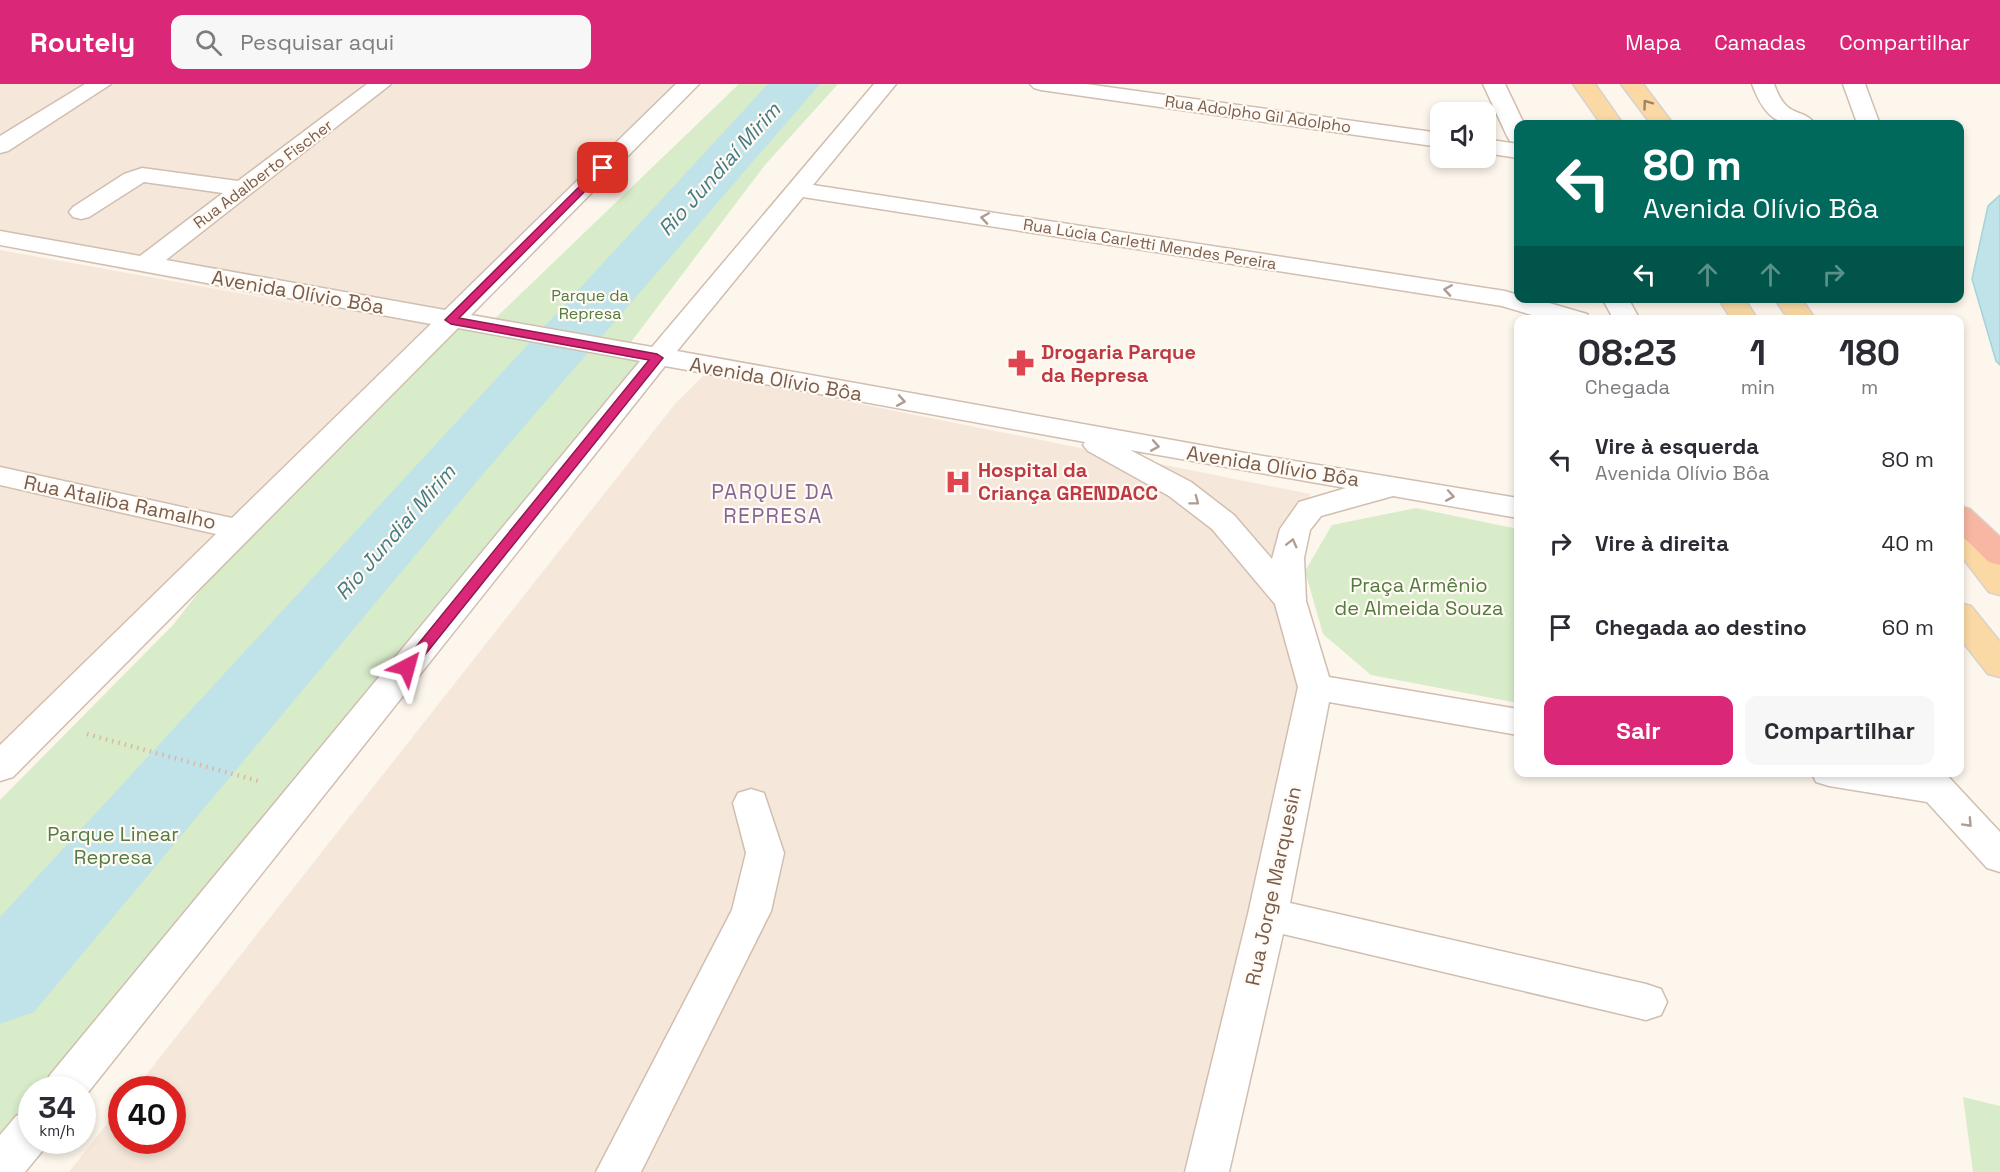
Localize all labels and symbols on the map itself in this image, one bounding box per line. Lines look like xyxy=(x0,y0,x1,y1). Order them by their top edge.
street label: Rua Adolpho Gil Adolpho xyxy=(1164,91,1352,137)
water label: Rio Jundiaí Mirim xyxy=(652,96,787,241)
one-way arrow xyxy=(1643,100,1654,111)
street label: Rua Adalberto Fischer xyxy=(189,115,337,233)
pin xyxy=(577,142,628,193)
one-way arrow xyxy=(980,212,990,225)
street label: Rua Lúcia Carletti Mendes Pereira xyxy=(1022,214,1278,274)
street label: Avenida Olívio Bôa xyxy=(210,264,386,320)
one-way arrow xyxy=(1443,284,1452,296)
park label: Parque da Represa xyxy=(551,285,629,324)
place label: Drogaria Parque da Represa xyxy=(1041,339,1196,388)
pharmacy icon: Drogaria Parque da Represa xyxy=(1006,348,1036,378)
street label: Avenida Olívio Bôa xyxy=(688,351,864,407)
one-way arrow xyxy=(896,394,905,406)
one-way arrow xyxy=(1149,439,1159,452)
street label: Avenida Olívio Bôa xyxy=(1185,440,1361,492)
place label: Hospital da Criança GRENDACC xyxy=(978,457,1158,506)
water label: Rio Jundiaí Mirim xyxy=(329,458,462,605)
hospital icon: Hospital da Criança GRENDACC xyxy=(943,467,973,497)
street label: Rua Ataliba Ramalho xyxy=(22,469,218,535)
district label: PARQUE DA REPRESA xyxy=(711,478,835,529)
one-way arrow xyxy=(1445,489,1455,502)
one-way arrow xyxy=(1188,493,1199,504)
one-way arrow xyxy=(1284,538,1297,548)
park label: Praça Armênio de Almeida Souza xyxy=(1334,572,1504,621)
position arrow xyxy=(375,635,439,699)
street label: Rua Jorge Marquesin xyxy=(1239,784,1307,988)
one-way arrow xyxy=(1960,816,1971,827)
park label: Parque Linear Represa xyxy=(47,821,179,870)
speed limit sign: 40 xyxy=(108,1076,186,1154)

